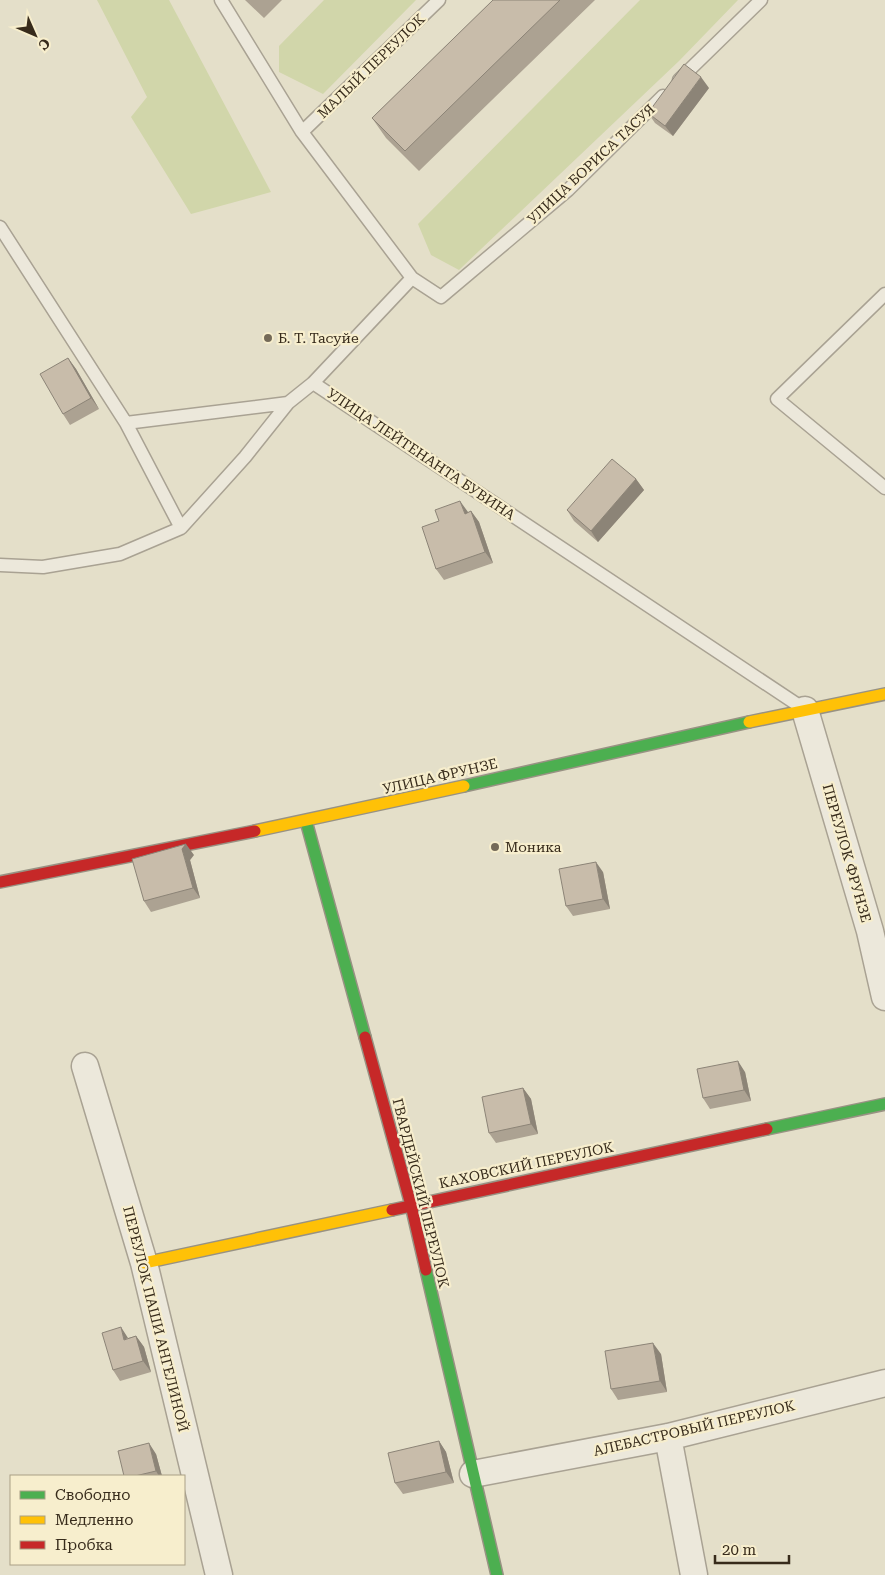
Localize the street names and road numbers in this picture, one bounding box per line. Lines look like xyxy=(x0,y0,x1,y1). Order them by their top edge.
street label: МАЛЫЙ ПЕРЕУЛОК xyxy=(314,11,428,121)
street label: УЛИЦА БОРИСА ТАСУЯ xyxy=(524,101,658,227)
street label: УЛИЦА ЛЕЙТЕНАНТА БУВИНА xyxy=(324,385,518,523)
street label: УЛИЦА ФРУНЗЕ xyxy=(381,755,499,797)
street label: ПЕРЕУЛОК ФРУНЗЕ xyxy=(820,782,874,924)
street label: ГВАРДЕЙСКИЙ ПЕРЕУЛОК xyxy=(390,1096,452,1290)
street label: КАХОВСКИЙ ПЕРЕУЛОК xyxy=(437,1139,615,1191)
street label: ПЕРЕУЛОК ПАШИ АНГЕЛИНОЙ xyxy=(120,1204,192,1434)
street label: АЛЕБАСТРОВЫЙ ПЕРЕУЛОК xyxy=(592,1397,796,1459)

